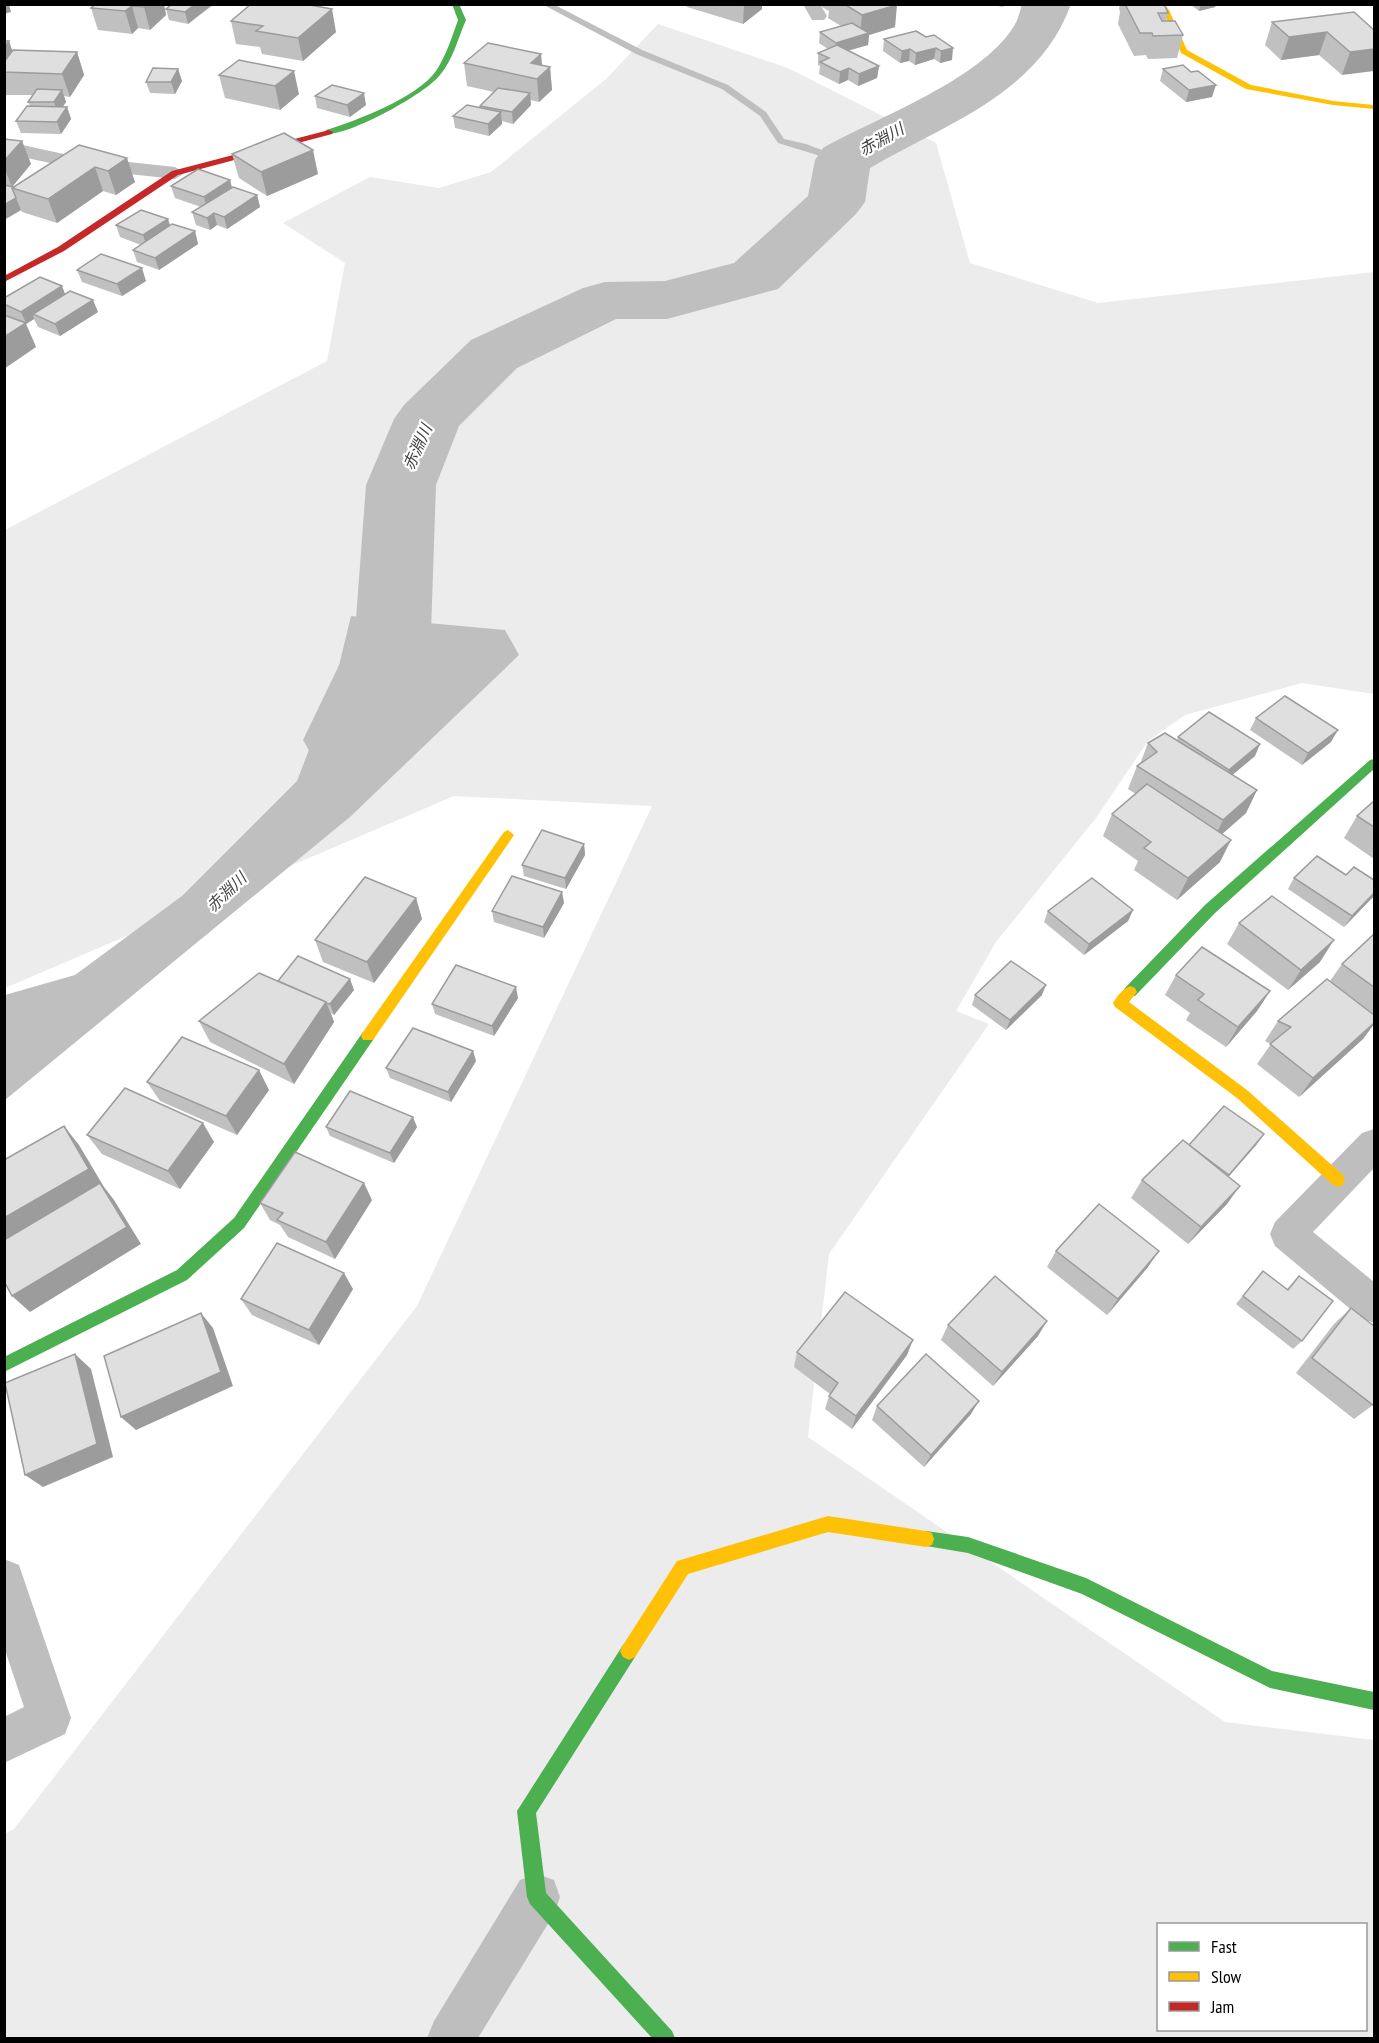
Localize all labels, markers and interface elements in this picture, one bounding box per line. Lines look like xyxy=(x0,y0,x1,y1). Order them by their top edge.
water label: 赤淵川 xyxy=(855,118,909,159)
water label: 赤淵川 xyxy=(398,419,437,473)
water label: 赤淵川 xyxy=(202,867,252,916)
legend xyxy=(1157,1923,1367,2031)
text: Fast xyxy=(1211,1935,1237,1958)
text: Slow xyxy=(1211,1965,1242,1988)
text: Jam xyxy=(1210,1995,1234,2018)

